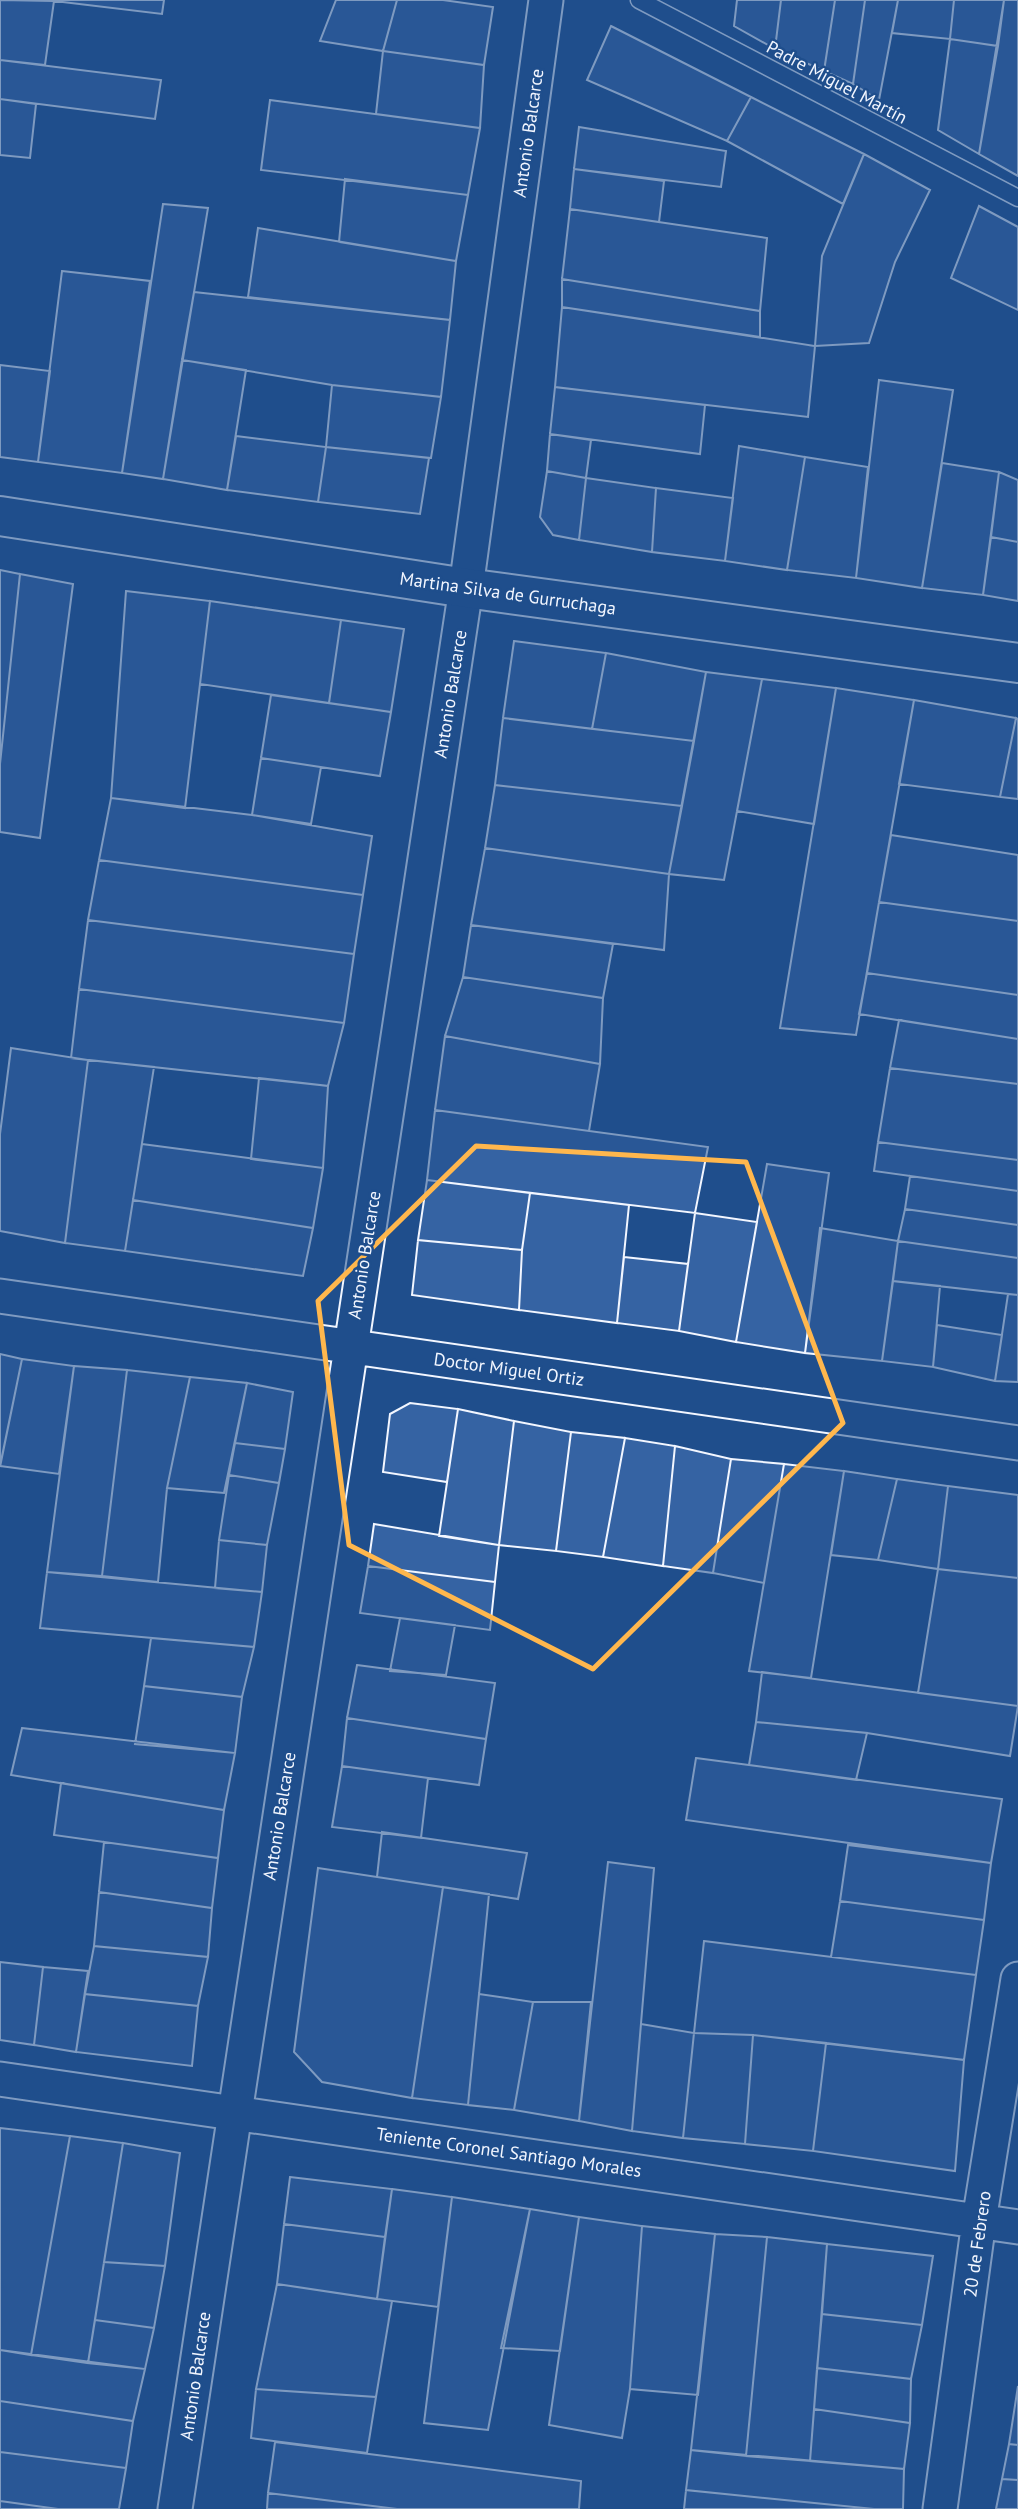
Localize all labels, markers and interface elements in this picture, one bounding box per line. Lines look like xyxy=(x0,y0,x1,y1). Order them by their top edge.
street label: Padre Miguel Martín xyxy=(763,35,911,129)
street label: Antonio Balcarce xyxy=(508,67,548,199)
street label: Martina Silva de Gurruchaga xyxy=(398,566,618,620)
street label: Antonio Balcarce xyxy=(428,628,472,760)
street label: Antonio Balcarce xyxy=(342,1189,386,1321)
street label: Doctor Miguel Ortiz xyxy=(432,1347,586,1391)
street label: Antonio Balcarce xyxy=(257,1750,301,1882)
street label: Teniente Coronel Santiago Morales xyxy=(375,2122,643,2182)
street label: 20 de Febrero xyxy=(958,2189,996,2299)
street label: Antonio Balcarce xyxy=(175,2310,215,2442)

